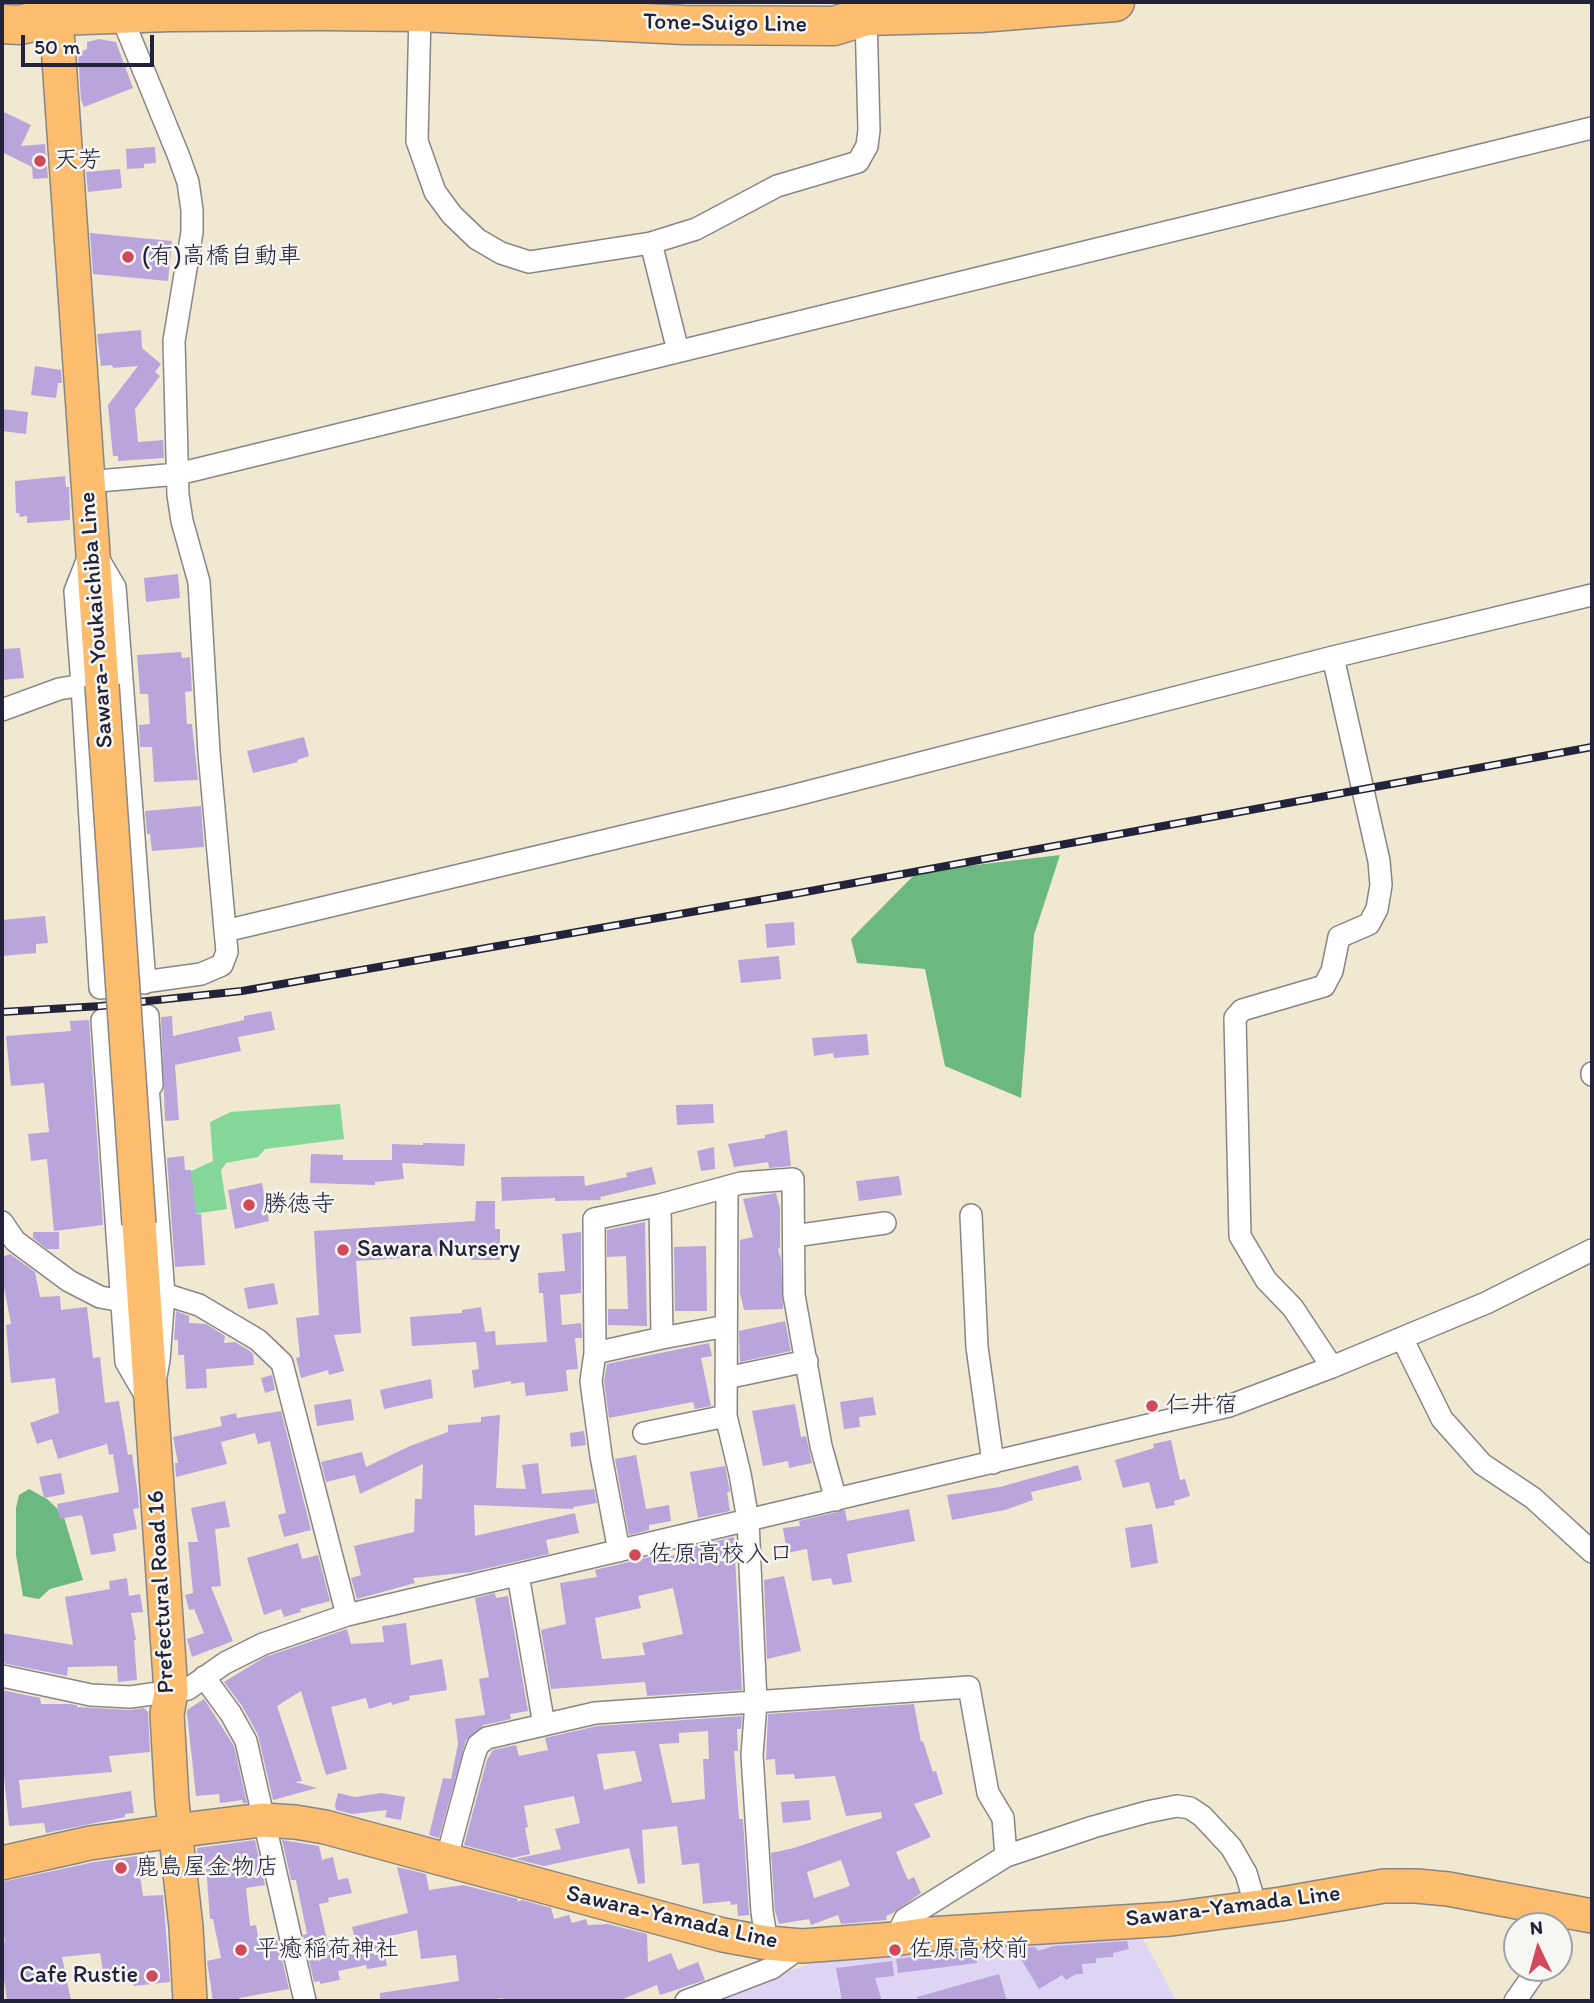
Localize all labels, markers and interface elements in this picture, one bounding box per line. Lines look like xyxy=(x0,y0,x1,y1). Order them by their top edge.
street label: Tone-Suigo Line xyxy=(643,8,807,40)
scale bar xyxy=(24,21,158,65)
text: 50 m xyxy=(34,34,80,59)
place label: 天芳 xyxy=(54,147,102,175)
marker: 天芳 xyxy=(32,153,48,169)
place label: (有)高橋自動車 xyxy=(142,243,302,271)
marker: (有)高橋自動車 xyxy=(120,249,136,265)
street label: Sawara-Youkaichiba Line xyxy=(74,491,120,749)
place label: 勝徳寺 xyxy=(263,1191,335,1219)
marker: 勝徳寺 xyxy=(241,1197,257,1213)
place label: Sawara Nursery xyxy=(357,1236,520,1264)
marker: Sawara Nursery xyxy=(335,1242,351,1258)
place label: 仁井宿 xyxy=(1166,1392,1238,1420)
marker: 仁井宿 xyxy=(1144,1398,1160,1414)
street label: Prefectural Road 16 xyxy=(142,1490,182,1694)
place label: 佐原高校入口 xyxy=(649,1541,793,1569)
marker: 佐原高校入口 xyxy=(627,1547,643,1563)
place label: 鹿島屋金物店 xyxy=(135,1854,279,1882)
marker: 鹿島屋金物店 xyxy=(113,1860,129,1876)
street label: Sawara-Yamada Line xyxy=(563,1880,781,1956)
street label: Sawara-Yamada Line xyxy=(1124,1880,1342,1934)
north arrow xyxy=(1503,1912,1573,1982)
text: N xyxy=(1529,1916,1544,1940)
place label: 平癒稲荷神社 xyxy=(255,1936,399,1964)
place label: 佐原高校前 xyxy=(909,1936,1029,1964)
marker: 平癒稲荷神社 xyxy=(233,1942,249,1958)
marker: 佐原高校前 xyxy=(887,1942,903,1958)
place label: Cafe Rustie xyxy=(19,1962,138,1990)
marker: Cafe Rustie xyxy=(144,1968,160,1984)

